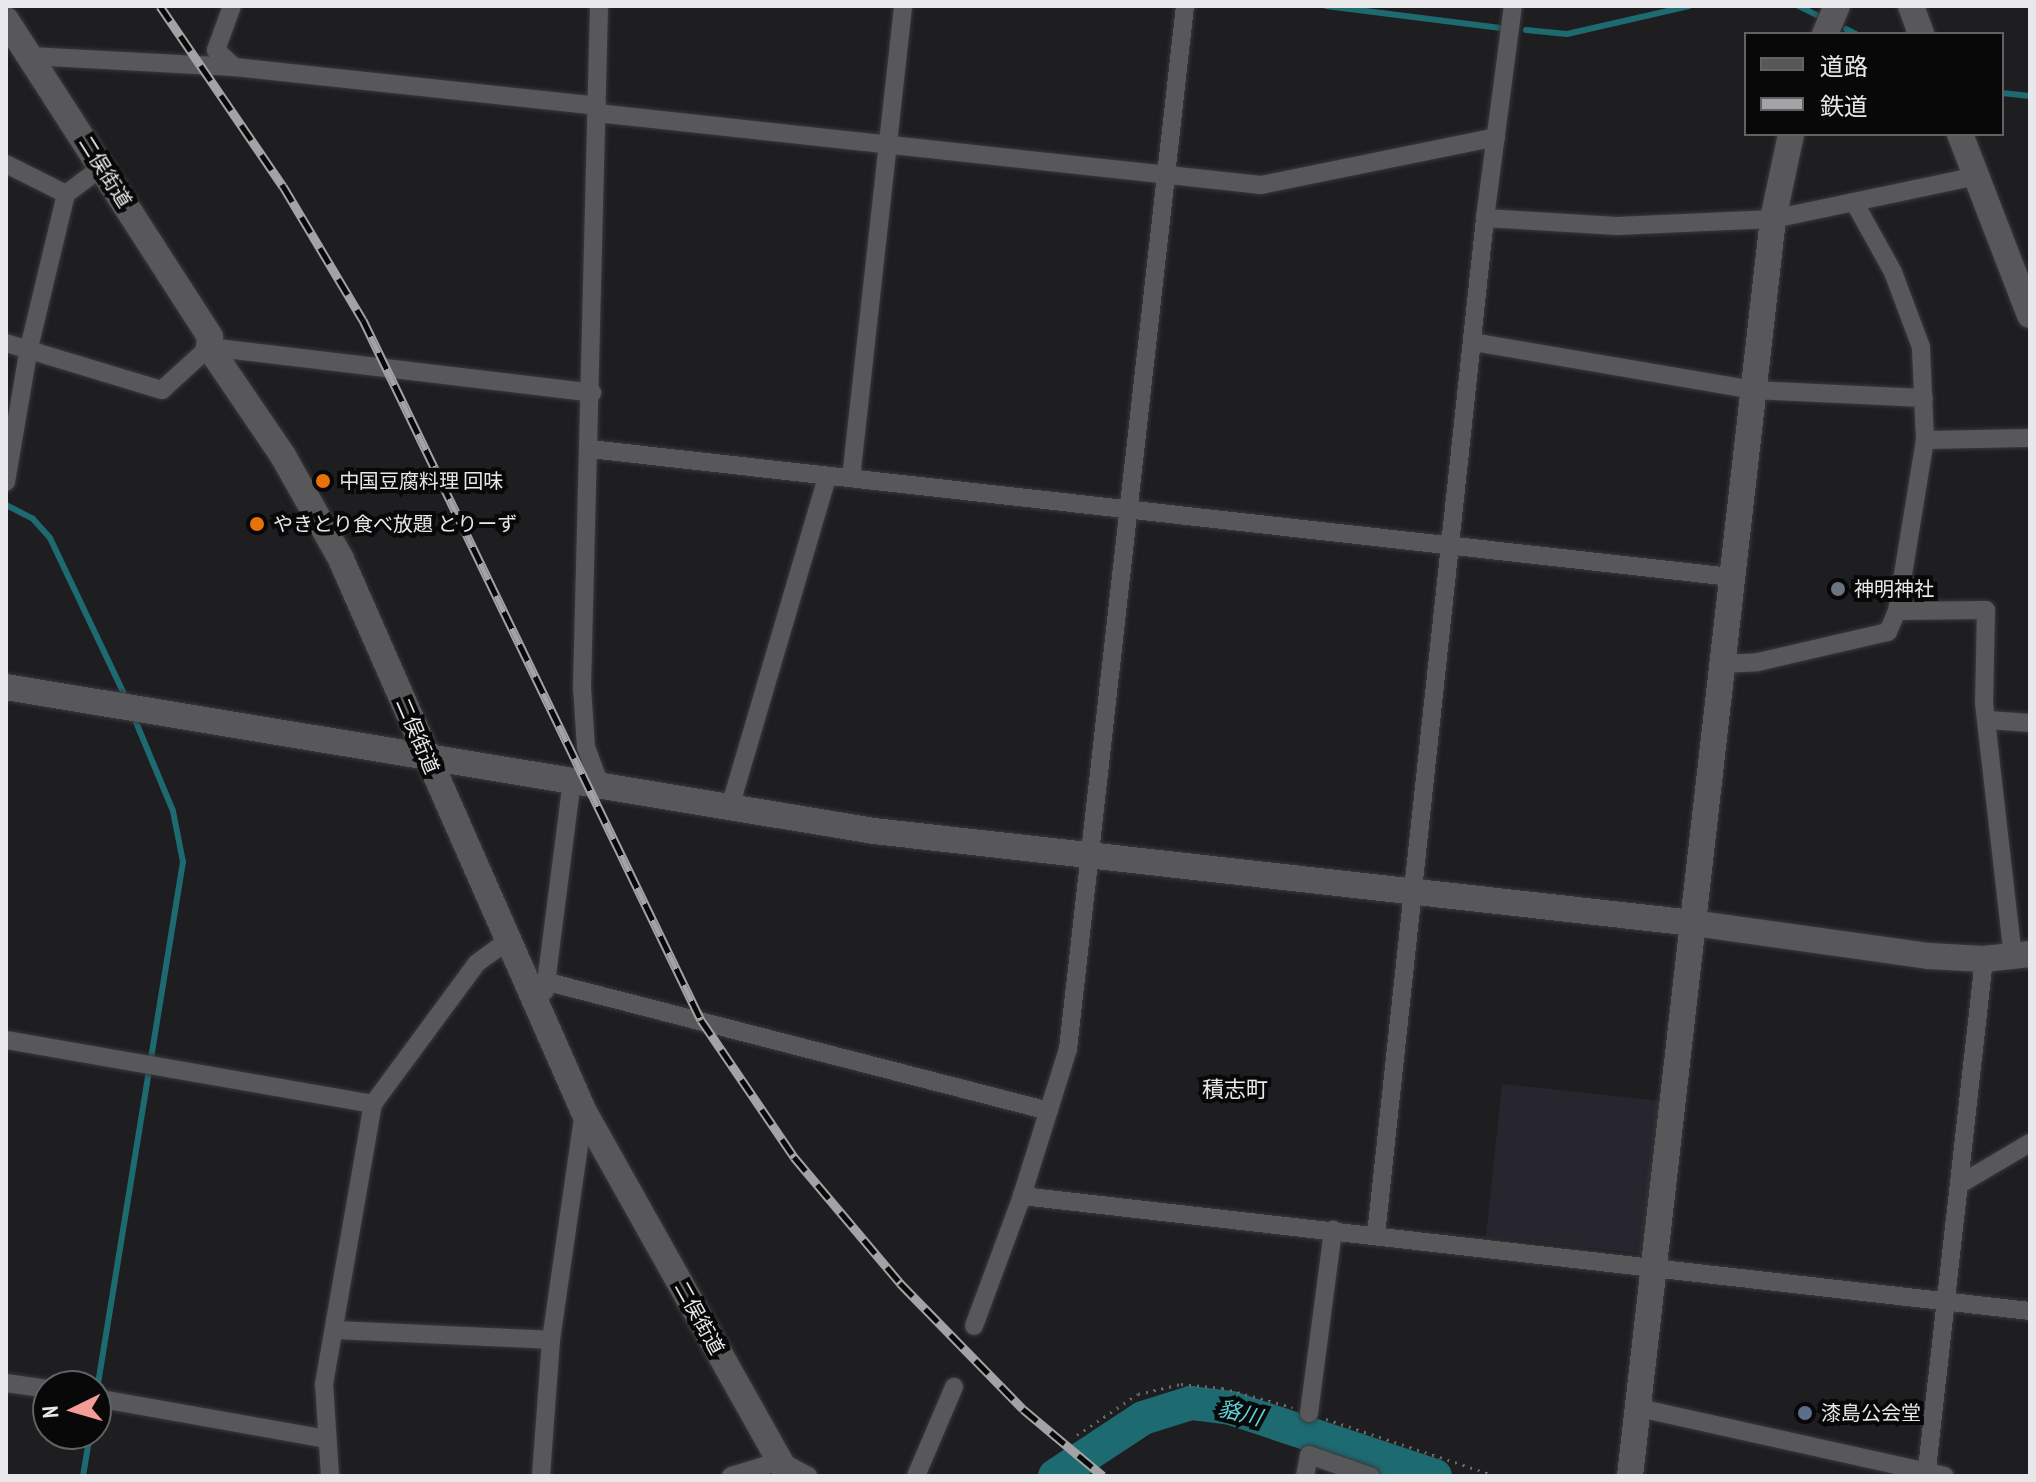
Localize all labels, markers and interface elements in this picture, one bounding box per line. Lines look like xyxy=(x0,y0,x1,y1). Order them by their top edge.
legend xyxy=(1744,32,2004,136)
text: 道路 xyxy=(1820,51,1868,82)
text: 鉄道 xyxy=(1820,91,1868,122)
street label: 二俣街道 xyxy=(74,132,136,212)
place label: 中国豆腐料理 回味 xyxy=(339,469,503,493)
marker: 中国豆腐料理 回味 xyxy=(314,472,332,490)
place label: やきとり食べ放題 とりーず xyxy=(273,512,517,536)
marker: やきとり食べ放題 とりーず xyxy=(248,515,266,533)
place label: 神明神社 xyxy=(1854,577,1934,601)
marker: 神明神社 xyxy=(1829,580,1847,598)
street label: 二俣街道 xyxy=(390,694,444,778)
district label: 積志町 xyxy=(1202,1077,1268,1103)
street label: 二俣街道 xyxy=(669,1277,729,1359)
north arrow xyxy=(32,1370,112,1450)
water label: 貉川 xyxy=(1215,1395,1265,1431)
place label: 漆島公会堂 xyxy=(1821,1401,1921,1425)
marker: 漆島公会堂 xyxy=(1796,1404,1814,1422)
text: N xyxy=(36,1405,65,1419)

